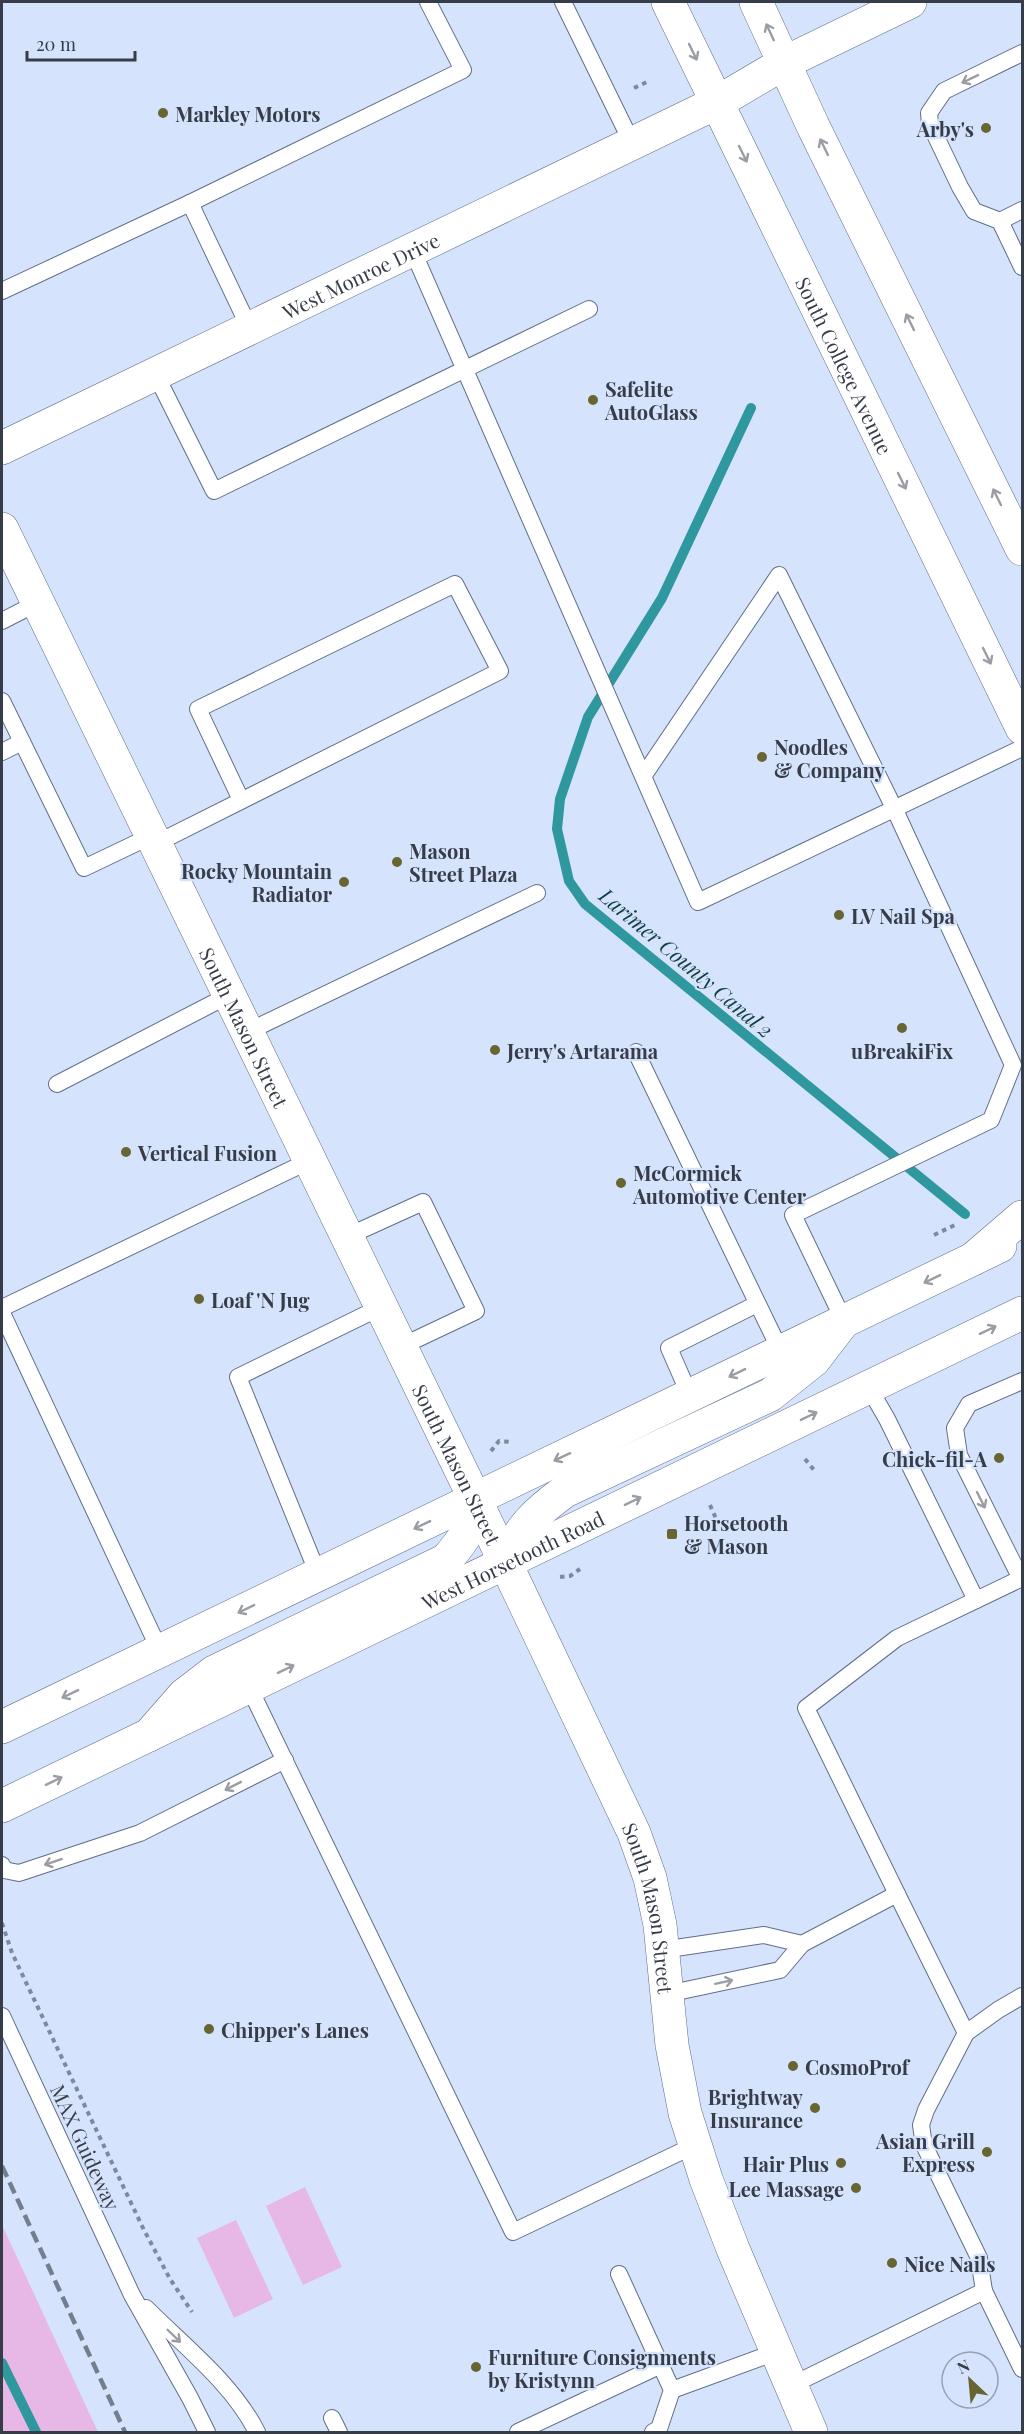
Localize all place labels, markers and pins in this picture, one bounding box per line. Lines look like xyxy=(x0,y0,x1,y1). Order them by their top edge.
place label: Markley Motors xyxy=(175,100,320,127)
marker: Markley Motors xyxy=(156,106,170,120)
place label: Arby's xyxy=(916,115,974,142)
marker: Arby's xyxy=(979,121,993,135)
place label: Safelite AutoGlass xyxy=(604,375,698,425)
marker: Safelite AutoGlass xyxy=(586,393,600,407)
place label: Noodles & Company xyxy=(774,733,886,783)
marker: Noodles & Company xyxy=(755,750,769,764)
place label: Mason Street Plaza xyxy=(409,837,518,887)
marker: Mason Street Plaza xyxy=(390,855,404,869)
place label: Rocky Mountain Radiator xyxy=(181,857,333,907)
marker: Rocky Mountain Radiator xyxy=(337,875,351,889)
place label: LV Nail Spa xyxy=(851,902,956,929)
marker: LV Nail Spa xyxy=(832,908,846,922)
marker: uBreakiFix xyxy=(895,1021,909,1035)
place label: Jerry's Artarama xyxy=(506,1037,659,1064)
place label: uBreakiFix xyxy=(851,1037,953,1064)
marker: Jerry's Artarama xyxy=(488,1043,502,1057)
place label: Vertical Fusion xyxy=(137,1139,278,1166)
marker: Vertical Fusion xyxy=(119,1145,133,1159)
place label: McCormick Automotive Center xyxy=(632,1159,807,1209)
marker: McCormick Automotive Center xyxy=(614,1176,628,1190)
place label: Loaf 'N Jug xyxy=(211,1286,310,1313)
marker: Loaf 'N Jug xyxy=(192,1292,206,1306)
place label: Chick-fil-A xyxy=(882,1445,988,1472)
marker: Chick-fil-A xyxy=(992,1451,1006,1465)
place label: Horsetooth & Mason xyxy=(684,1509,788,1559)
marker: Horsetooth & Mason xyxy=(665,1527,679,1541)
place label: Chipper's Lanes xyxy=(221,2016,369,2043)
marker: Chipper's Lanes xyxy=(202,2022,216,2036)
place label: CosmoProf xyxy=(805,2053,911,2080)
marker: CosmoProf xyxy=(786,2059,800,2073)
place label: Brightway Insurance xyxy=(708,2083,804,2133)
marker: Brightway Insurance xyxy=(808,2101,822,2115)
place label: Asian Grill Express xyxy=(875,2127,975,2177)
marker: Asian Grill Express xyxy=(980,2145,994,2159)
place label: Hair Plus xyxy=(743,2150,829,2177)
marker: Hair Plus xyxy=(834,2156,848,2170)
place label: Lee Massage xyxy=(729,2175,844,2202)
marker: Lee Massage xyxy=(849,2181,863,2195)
place label: Nice Nails xyxy=(904,2250,995,2277)
marker: Nice Nails xyxy=(885,2256,899,2270)
place label: Furniture Consignments by Kristynn xyxy=(488,2343,716,2393)
marker: Furniture Consignments by Kristynn xyxy=(469,2360,483,2374)

